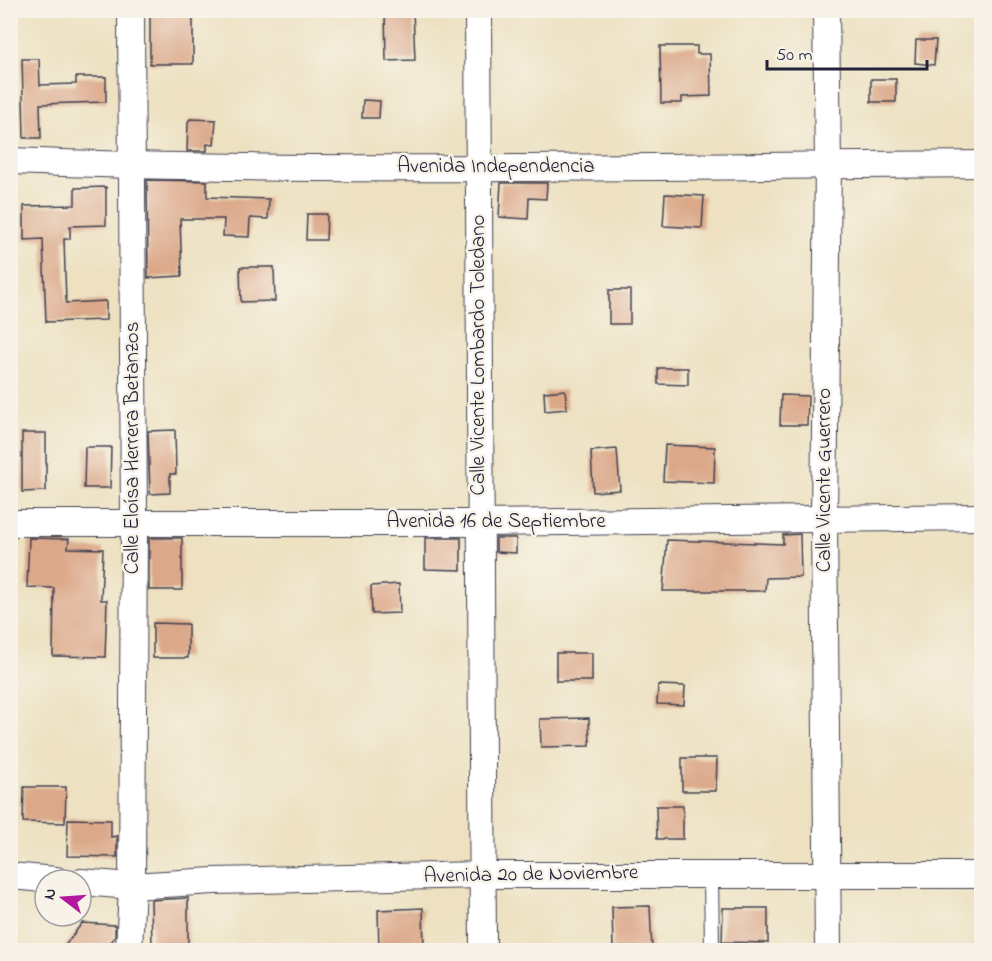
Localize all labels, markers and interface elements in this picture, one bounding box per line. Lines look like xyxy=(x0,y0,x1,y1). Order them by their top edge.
scale bar xyxy=(767,33,928,71)
text: 50 m xyxy=(776,43,813,69)
street label: Avenida Independencia xyxy=(397,152,595,182)
street label: Calle Vicente Lombardo Toledano xyxy=(464,215,494,495)
street label: Calle Eloísa Herrera Betanzos xyxy=(118,322,148,574)
street label: Calle Vicente Guerrero xyxy=(810,388,840,572)
street label: Avenida 16 de Septiembre xyxy=(386,507,606,537)
street label: Avenida 20 de Noviembre xyxy=(423,858,639,892)
north arrow xyxy=(33,868,93,928)
text: N xyxy=(38,885,64,903)

